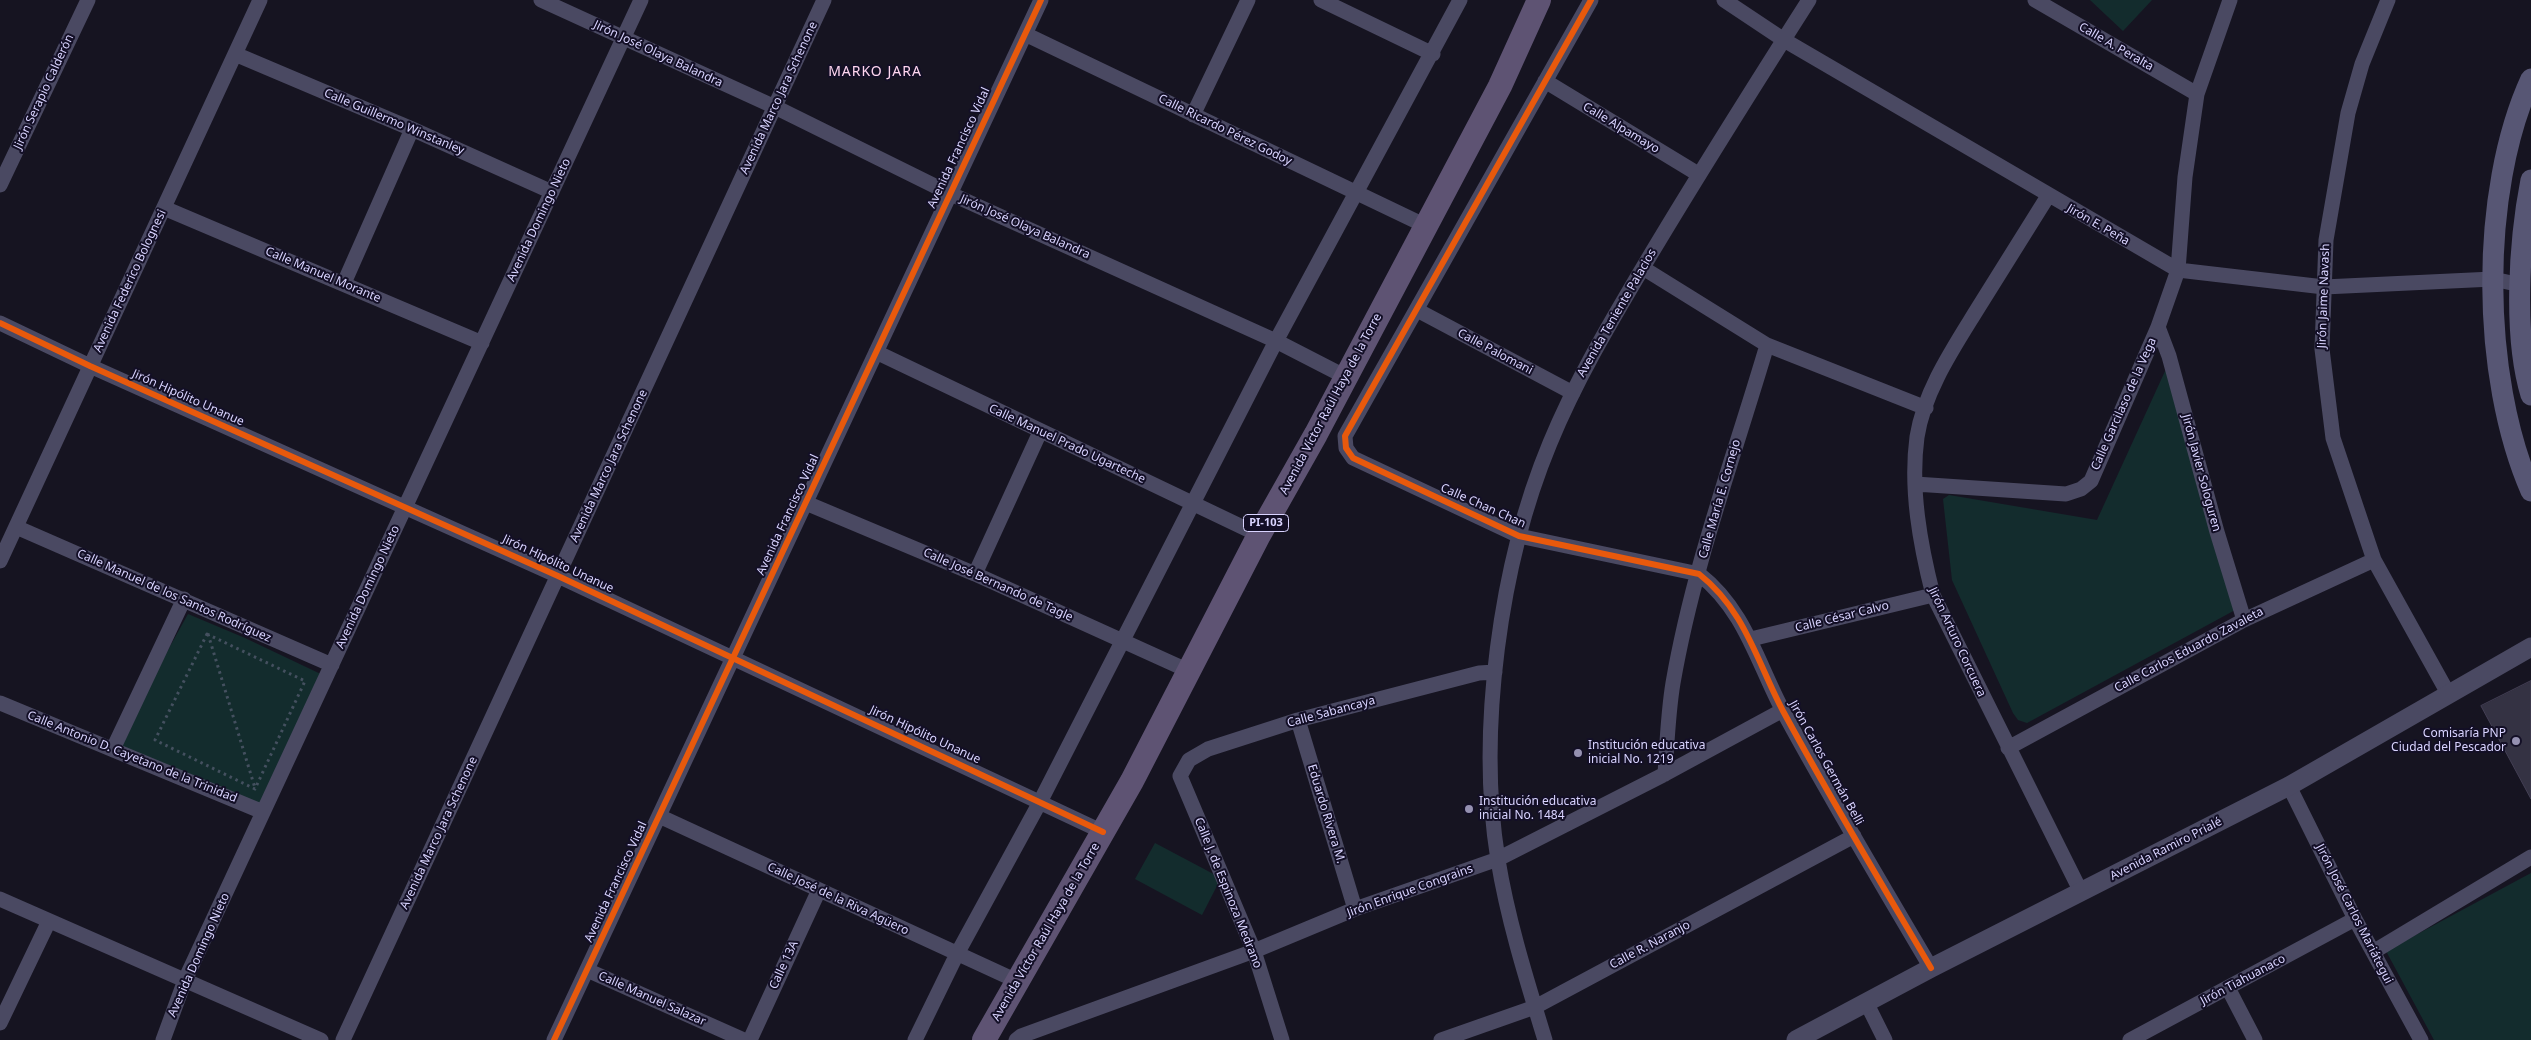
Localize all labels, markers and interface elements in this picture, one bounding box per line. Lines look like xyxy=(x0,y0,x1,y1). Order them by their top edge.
street label: Jirón José Olaya Balandra xyxy=(591,18,725,90)
street label: Avenida Marco Jara Schenone xyxy=(737,19,821,177)
street label: Calle A. Peralta xyxy=(2076,20,2156,74)
street label: Jirón Serapio Calderón xyxy=(11,32,77,152)
district label: MARKO JARA xyxy=(827,64,923,80)
street label: Avenida Francisco Vidal xyxy=(925,85,993,211)
street label: Calle Guillermo Winstanley xyxy=(322,86,466,158)
street label: Calle Ricardo Pérez Godoy xyxy=(1156,91,1294,169)
street label: Calle Alpamayo xyxy=(1580,100,1662,156)
street label: Avenida Domingo Nieto xyxy=(504,156,574,284)
street label: Jirón José Olaya Balandra xyxy=(958,192,1092,262)
street label: Jirón E. Peña xyxy=(2064,201,2132,249)
street label: Avenida Federico Bolognesi xyxy=(91,208,169,354)
street label: Jirón Jaime Navash xyxy=(2315,243,2333,349)
street label: Calle Manuel Morante xyxy=(263,244,383,306)
street label: Avenida Teniente Palacios xyxy=(1574,246,1660,380)
street label: Avenida Víctor Raúl Haya de la Torre xyxy=(1277,311,1385,497)
street label: Calle Palomani xyxy=(1455,326,1535,378)
street label: Calle Garcilaso de la Vega xyxy=(2088,336,2160,472)
street label: Jirón Hipólito Unanue xyxy=(130,367,246,429)
street label: Avenida Marco Jara Schenone xyxy=(567,387,651,545)
street label: Calle Manuel Prado Ugarteche xyxy=(986,401,1148,487)
street label: Jirón Javier Sologuren xyxy=(2178,413,2224,533)
street label: Calle María E. Cornejo xyxy=(1696,438,1744,560)
street label: Avenida Francisco Vidal xyxy=(754,452,822,578)
street label: Calle Chan Chan xyxy=(1438,481,1528,531)
road number: PI-103 xyxy=(1244,514,1288,532)
street label: Avenida Domingo Nieto xyxy=(333,523,403,651)
street label: Jirón Hipólito Unanue xyxy=(500,532,616,596)
street label: Calle José Bernando de Tagle xyxy=(921,545,1075,625)
street label: Calle Manuel de los Santos Rodríguez xyxy=(75,547,273,645)
street label: Jirón Arturo Corcuera xyxy=(1925,585,1989,699)
street label: Calle César Calvo xyxy=(1794,598,1890,636)
street label: Calle Carlos Eduardo Zavaleta xyxy=(2112,604,2266,696)
street label: Calle Sabancaya xyxy=(1285,693,1377,731)
street label: Jirón Carlos Germán Belli xyxy=(1786,698,1866,828)
street label: Jirón Hipólito Unanue xyxy=(867,703,983,767)
street label: Calle Antonio D. Cayetano de la Trinidad xyxy=(25,708,239,806)
place label: Comisaría PNP Ciudad del Pescador xyxy=(2391,727,2506,755)
marker: Comisaría PNP Ciudad del Pescador xyxy=(2510,735,2522,747)
place label: Institución educativa inicial No. 1219 xyxy=(1588,739,1705,767)
marker: Institución educativa inicial No. 1219 xyxy=(1572,747,1584,759)
street label: Avenida Marco Jara Schenone xyxy=(397,754,481,912)
street label: Eduardo Rivera M. xyxy=(1304,763,1348,865)
place label: Institución educativa inicial No. 1484 xyxy=(1479,795,1596,823)
marker: Institución educativa inicial No. 1484 xyxy=(1463,803,1475,815)
street label: Avenida Ramiro Prialé xyxy=(2108,814,2224,884)
street label: Calle J. de Espinoza Medrano xyxy=(1191,815,1265,971)
street label: Avenida Francisco Vidal xyxy=(582,819,650,945)
street label: Avenida Víctor Raúl Haya de la Torre xyxy=(989,840,1103,1024)
street label: Jirón José Carlos Mariátegui xyxy=(2312,842,2396,986)
street label: Calle José de la Riva Agüero xyxy=(765,860,911,938)
street label: Jirón Enrique Congrains xyxy=(1345,861,1475,921)
street label: Avenida Domingo Nieto xyxy=(165,891,233,1019)
street label: Calle R. Naranjo xyxy=(1607,918,1693,972)
street label: Calle 13A xyxy=(767,938,801,992)
street label: Jirón Tiahuanaco xyxy=(2198,952,2288,1008)
street label: Calle Manuel Salazar xyxy=(596,969,708,1029)

